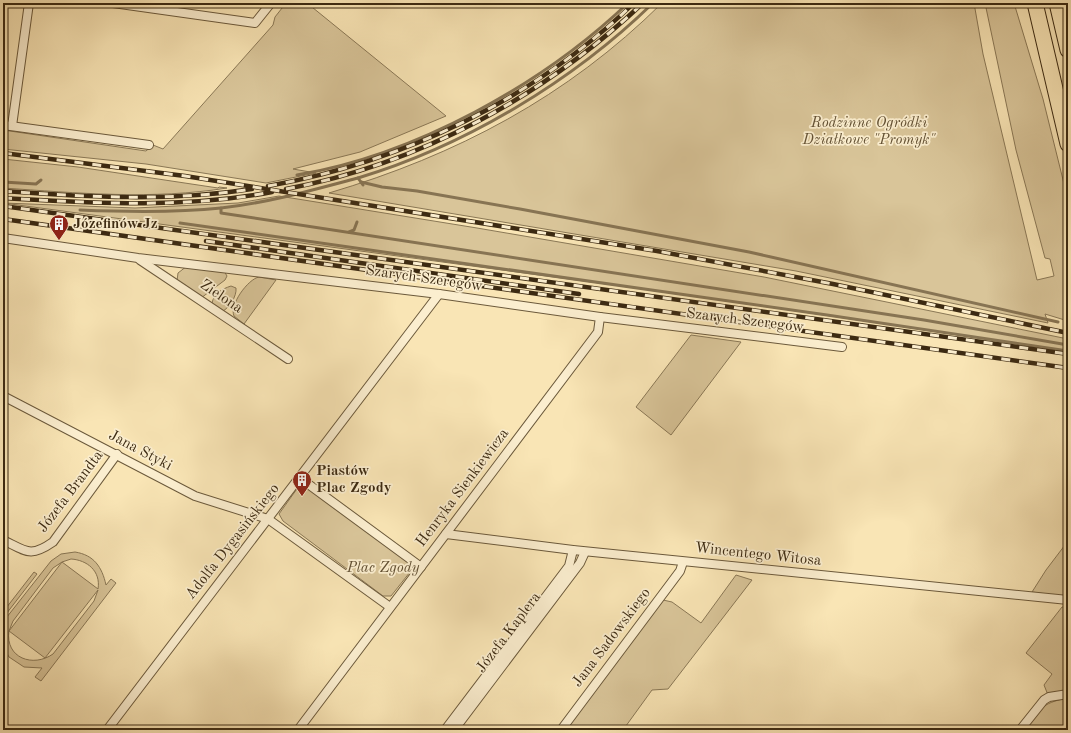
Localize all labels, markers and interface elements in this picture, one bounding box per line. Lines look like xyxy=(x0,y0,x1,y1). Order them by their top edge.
park label: Rodzinne Ogródki Działkowe "Promyk" xyxy=(802,116,936,148)
building icon: Józefinów Jz xyxy=(48,213,70,241)
place label: Józefinów Jz xyxy=(73,217,158,232)
street label: Szarych Szeregów xyxy=(364,263,484,295)
street label: Zielona xyxy=(197,277,245,317)
street label: Szarych Szeregów xyxy=(685,306,805,336)
street label: Henryka Sienkiewicza xyxy=(414,426,513,550)
street label: Jana Styki xyxy=(106,428,174,474)
street label: Józefa Brandta xyxy=(35,448,107,536)
place label: Piastów Plac Zgody xyxy=(316,464,392,496)
building icon: Piastów Plac Zgody xyxy=(291,469,313,497)
street label: Adolfa Dygasińskiego xyxy=(183,481,283,603)
street label: Wincentego Witosa xyxy=(694,541,822,569)
park label: Plac Zgody xyxy=(346,561,420,576)
street label: Jana Sadowskiego xyxy=(570,586,654,690)
street label: Józefa Kaplera xyxy=(474,589,544,676)

